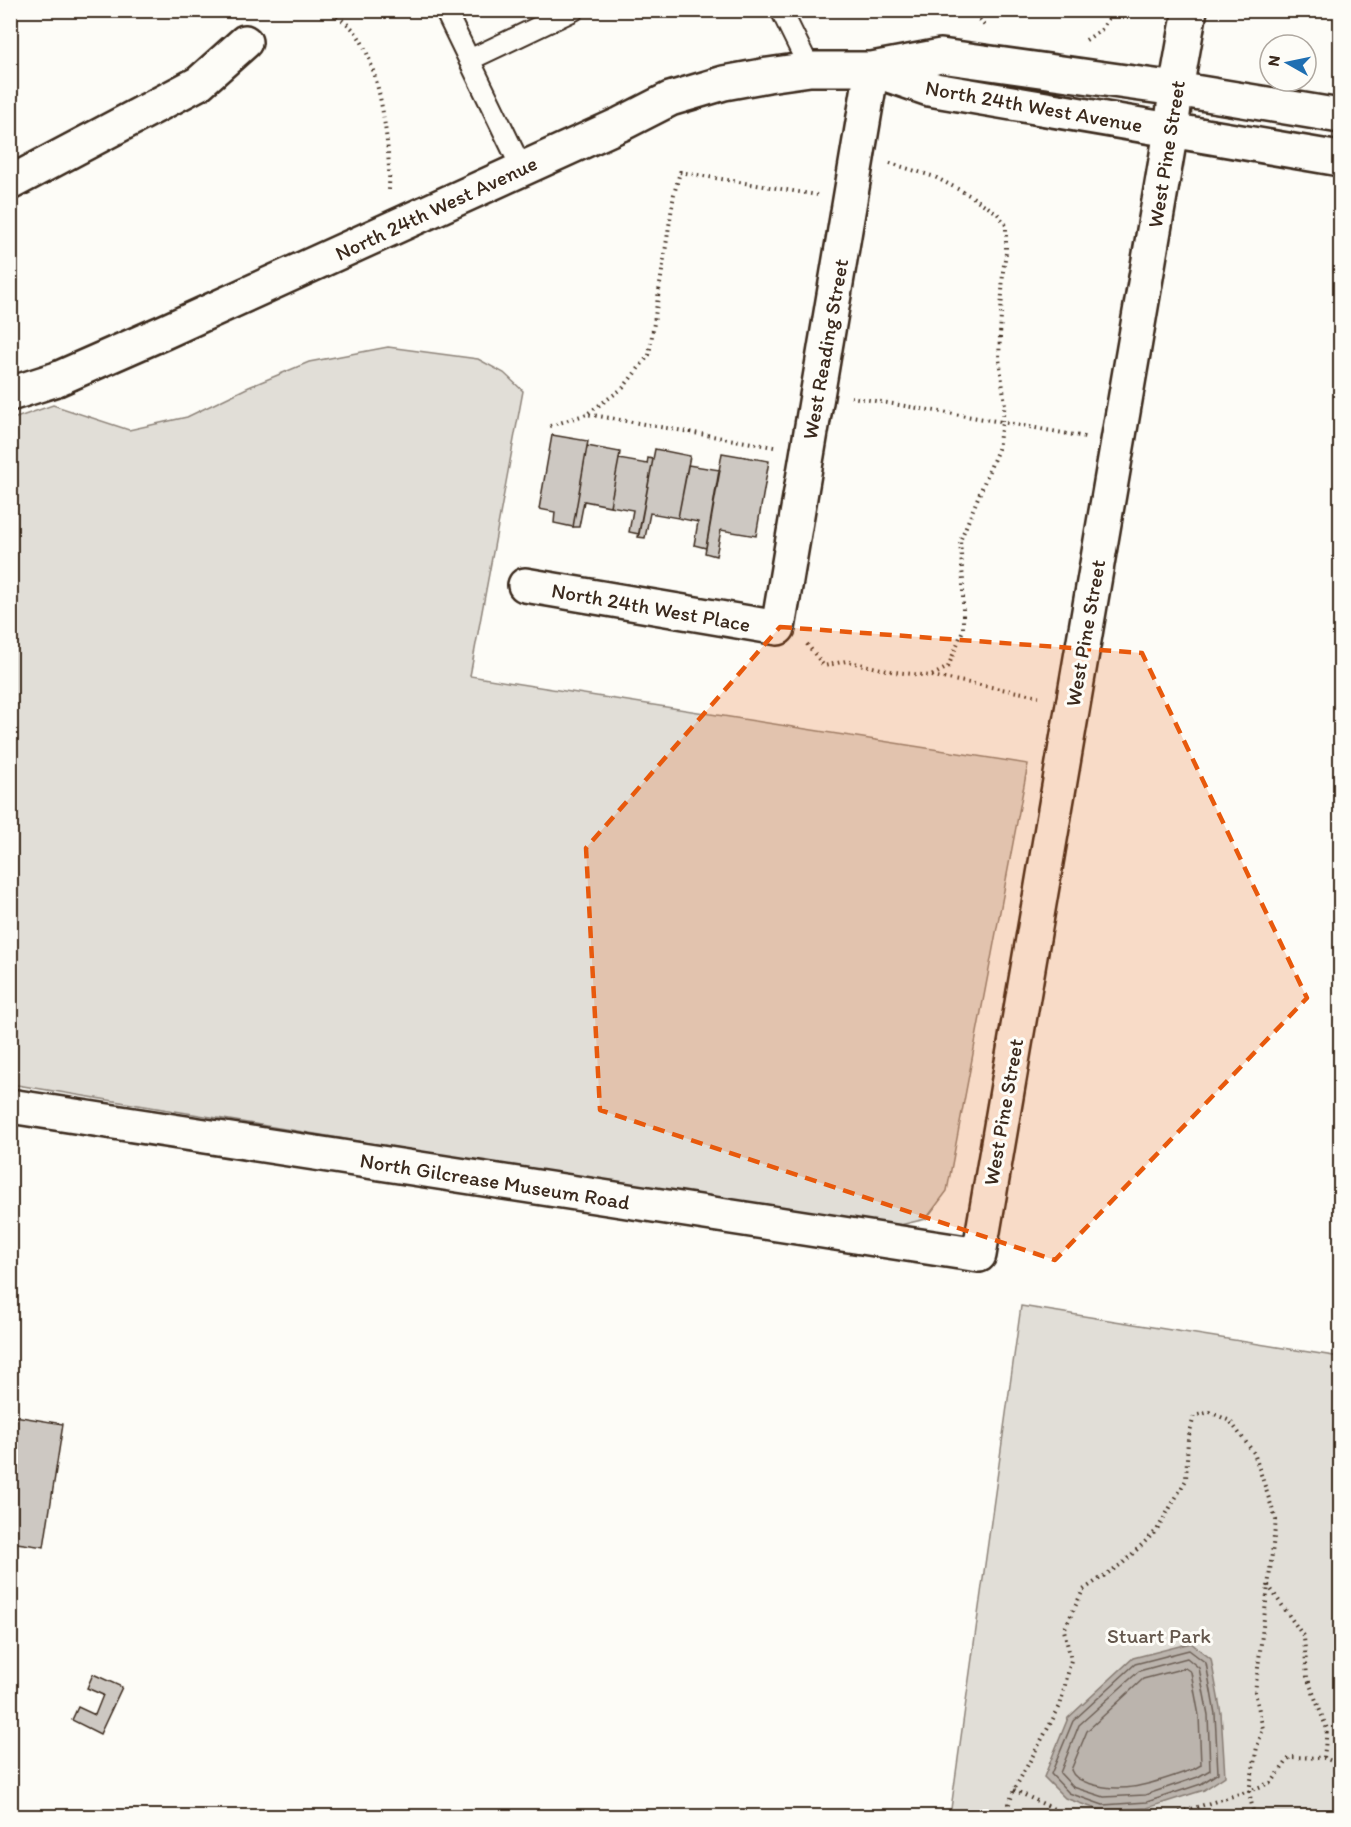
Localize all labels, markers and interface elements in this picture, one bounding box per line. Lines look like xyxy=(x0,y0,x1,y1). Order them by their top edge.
north arrow xyxy=(1258,33,1318,93)
text: N xyxy=(1263,54,1284,68)
street label: North 24th West Avenue xyxy=(923,75,1145,137)
street label: West Pine Street xyxy=(1142,78,1190,229)
street label: North 24th West Avenue xyxy=(331,150,541,266)
street label: West Reading Street xyxy=(797,257,853,441)
street label: West Pine Street xyxy=(1060,557,1110,708)
street label: North 24th West Place xyxy=(550,577,752,637)
street label: West Pine Street xyxy=(978,1036,1028,1187)
street label: North Gilcrease Museum Road xyxy=(358,1147,632,1215)
park label: Stuart Park xyxy=(1107,1623,1211,1648)

